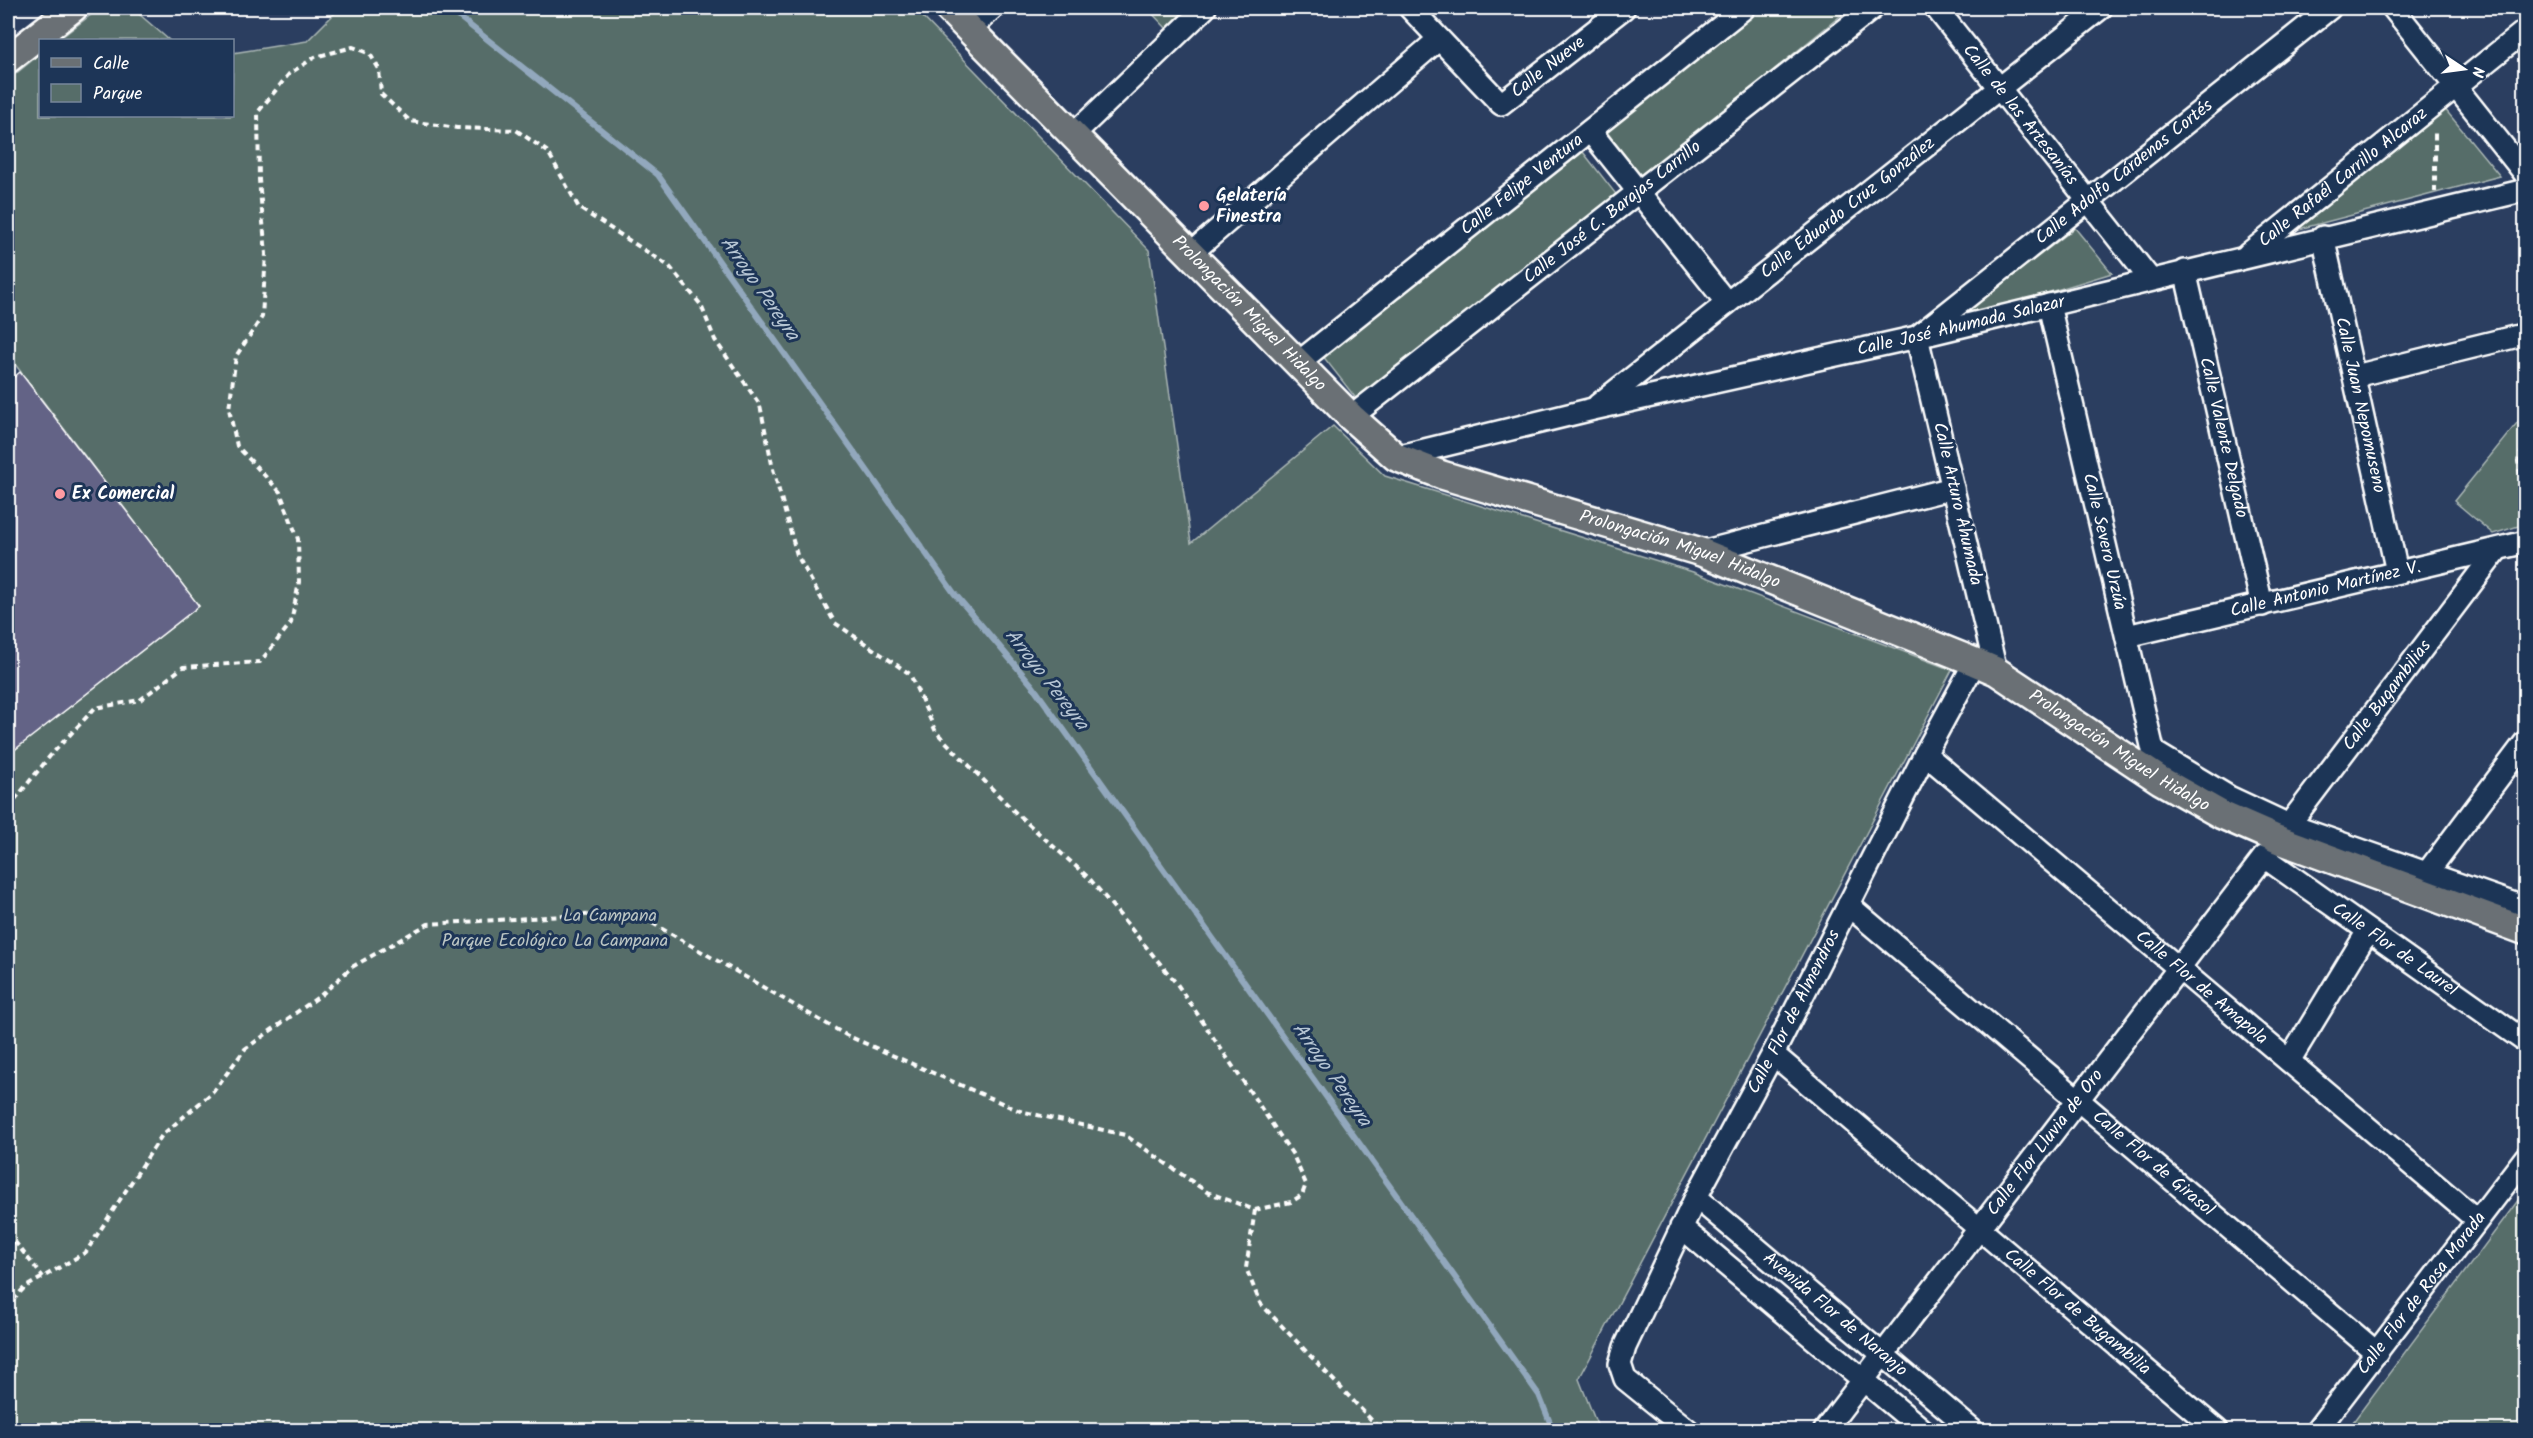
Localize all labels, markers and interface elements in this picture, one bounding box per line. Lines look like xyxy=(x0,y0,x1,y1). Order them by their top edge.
street label: Calle Nueve xyxy=(1504,29,1592,106)
street label: Calle de las Artesanías xyxy=(1955,38,2086,192)
legend xyxy=(39,39,234,117)
north arrow xyxy=(2434,39,2494,99)
text: Calle xyxy=(93,50,129,79)
text: N xyxy=(2464,64,2490,80)
text: Parque xyxy=(93,80,142,109)
street label: Calle Adolfo Cárdenas Cortés xyxy=(2029,92,2220,252)
street label: Calle Rafaél Carrillo Alcaraz xyxy=(2252,100,2434,255)
street label: Calle Felipe Ventura xyxy=(1454,126,1590,243)
street label: Calle Eduardo Cruz González xyxy=(1754,129,1942,286)
street label: Calle José C. Barajas Carrillo xyxy=(1517,133,1708,291)
place label: Gelatería Finestra xyxy=(1216,182,1287,232)
marker: Gelatería Finestra xyxy=(1197,199,1211,213)
street label: Prolongación Miguel Hidalgo xyxy=(1165,228,1333,399)
water label: Arroyo Pereyra xyxy=(711,230,808,349)
street label: Calle José Ahumada Salazar xyxy=(1854,287,2069,364)
street label: Calle Juan Nepomuseno xyxy=(2327,314,2394,496)
street label: Calle Valente Delgado xyxy=(2191,354,2256,521)
street label: Calle Arturo Ahumada xyxy=(1924,420,1990,588)
street label: Calle Severo Urzúa xyxy=(2074,470,2134,613)
place label: Ex Comercial xyxy=(72,480,174,509)
marker: Ex Comercial xyxy=(53,487,67,501)
street label: Prolongación Miguel Hidalgo xyxy=(1576,502,1785,597)
street label: Calle Antonio Martínez V. xyxy=(2227,553,2424,626)
water label: Arroyo Pereyra xyxy=(996,622,1097,739)
street label: Calle Bugambilias xyxy=(2335,633,2439,757)
street label: Prolongación Miguel Hidalgo xyxy=(2023,682,2215,820)
street label: Calle Flor de Laurel xyxy=(2326,895,2464,1004)
park label: La Campana xyxy=(563,902,657,931)
street label: Calle Flor de Amapola xyxy=(2129,923,2275,1052)
street label: Calle Flor de Almendros xyxy=(1740,924,1848,1099)
park label: Parque Ecológico La Campana xyxy=(442,927,668,956)
water label: Arroyo Pereyra xyxy=(1283,1016,1380,1135)
street label: Calle Flor Lluvia de Oro xyxy=(1979,1063,2111,1222)
street label: Calle Flor de Girasol xyxy=(2086,1103,2221,1224)
street label: Calle Flor de Rosa Morada xyxy=(2350,1206,2494,1381)
street label: Calle Flor de Bugambilia xyxy=(1997,1241,2158,1383)
street label: Avenida Flor de Naranjo xyxy=(1756,1245,1914,1384)

